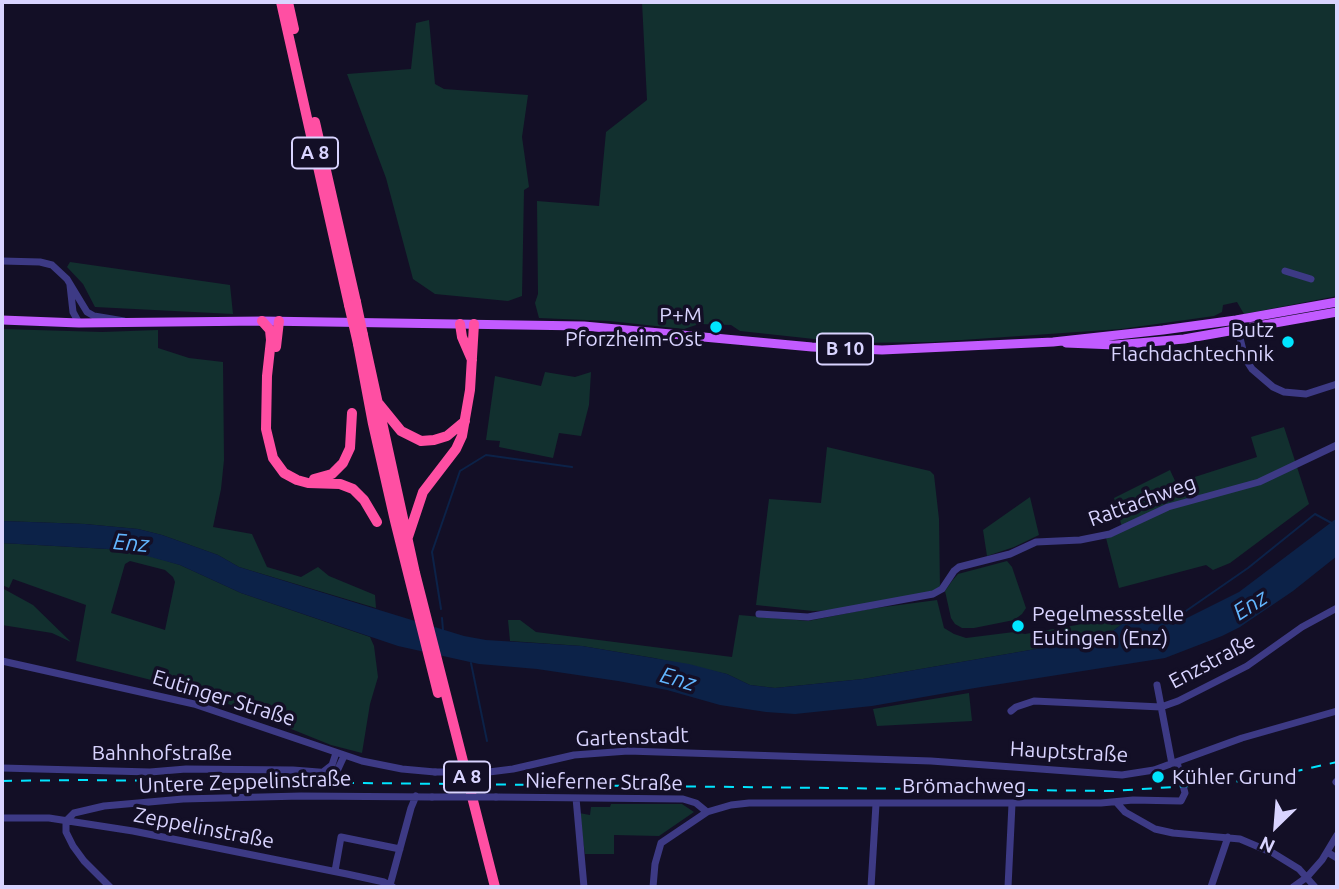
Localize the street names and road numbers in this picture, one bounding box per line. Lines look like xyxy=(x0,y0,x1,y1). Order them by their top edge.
road number: A 8 xyxy=(292,138,338,168)
road number: B 10 xyxy=(817,334,873,364)
street label: Rattachweg xyxy=(1085,470,1199,532)
street label: Enzstraße xyxy=(1165,628,1259,694)
street label: Eutinger Straße xyxy=(150,664,298,732)
street label: Gartenstadt xyxy=(575,722,689,752)
street label: Hauptstraße xyxy=(1009,736,1129,768)
street label: Bahnhofstraße xyxy=(92,740,232,766)
road number: A 8 xyxy=(444,762,490,792)
street label: Untere Zeppelinstraße xyxy=(138,766,352,798)
street label: Nieferner Straße xyxy=(525,768,683,796)
street label: Brömachweg xyxy=(902,773,1026,799)
street label: Zeppelinstraße xyxy=(132,802,276,854)

